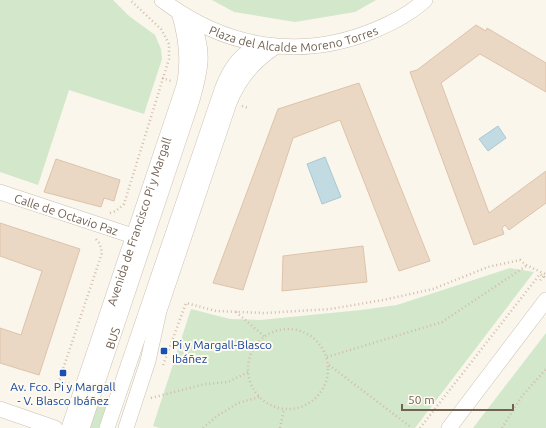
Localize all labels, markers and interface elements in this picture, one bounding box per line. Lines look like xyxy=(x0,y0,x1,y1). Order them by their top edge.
street label: Plaza del Alcalde Moreno Torres xyxy=(208,19,380,33)
text: Plaza del Alcalde Moreno Torres xyxy=(207,23,380,53)
street label: Avenida de Francisco Pi y Margall xyxy=(104,135,173,307)
street label: Calle de Octavio Paz xyxy=(13,191,121,237)
street label: BUS xyxy=(103,325,122,350)
place label: Pi y Margall-Blasco Ibáñez xyxy=(172,338,272,365)
marker: Pi y Margall-Blasco Ibáñez xyxy=(159,346,169,356)
marker: Av. Fco. Pi y Margall - V. Blasco Ibáñez xyxy=(58,368,68,378)
place label: Av. Fco. Pi y Margall - V. Blasco Ibáñez xyxy=(10,380,116,407)
scale bar xyxy=(402,386,513,412)
text: 50 m xyxy=(408,393,435,406)

